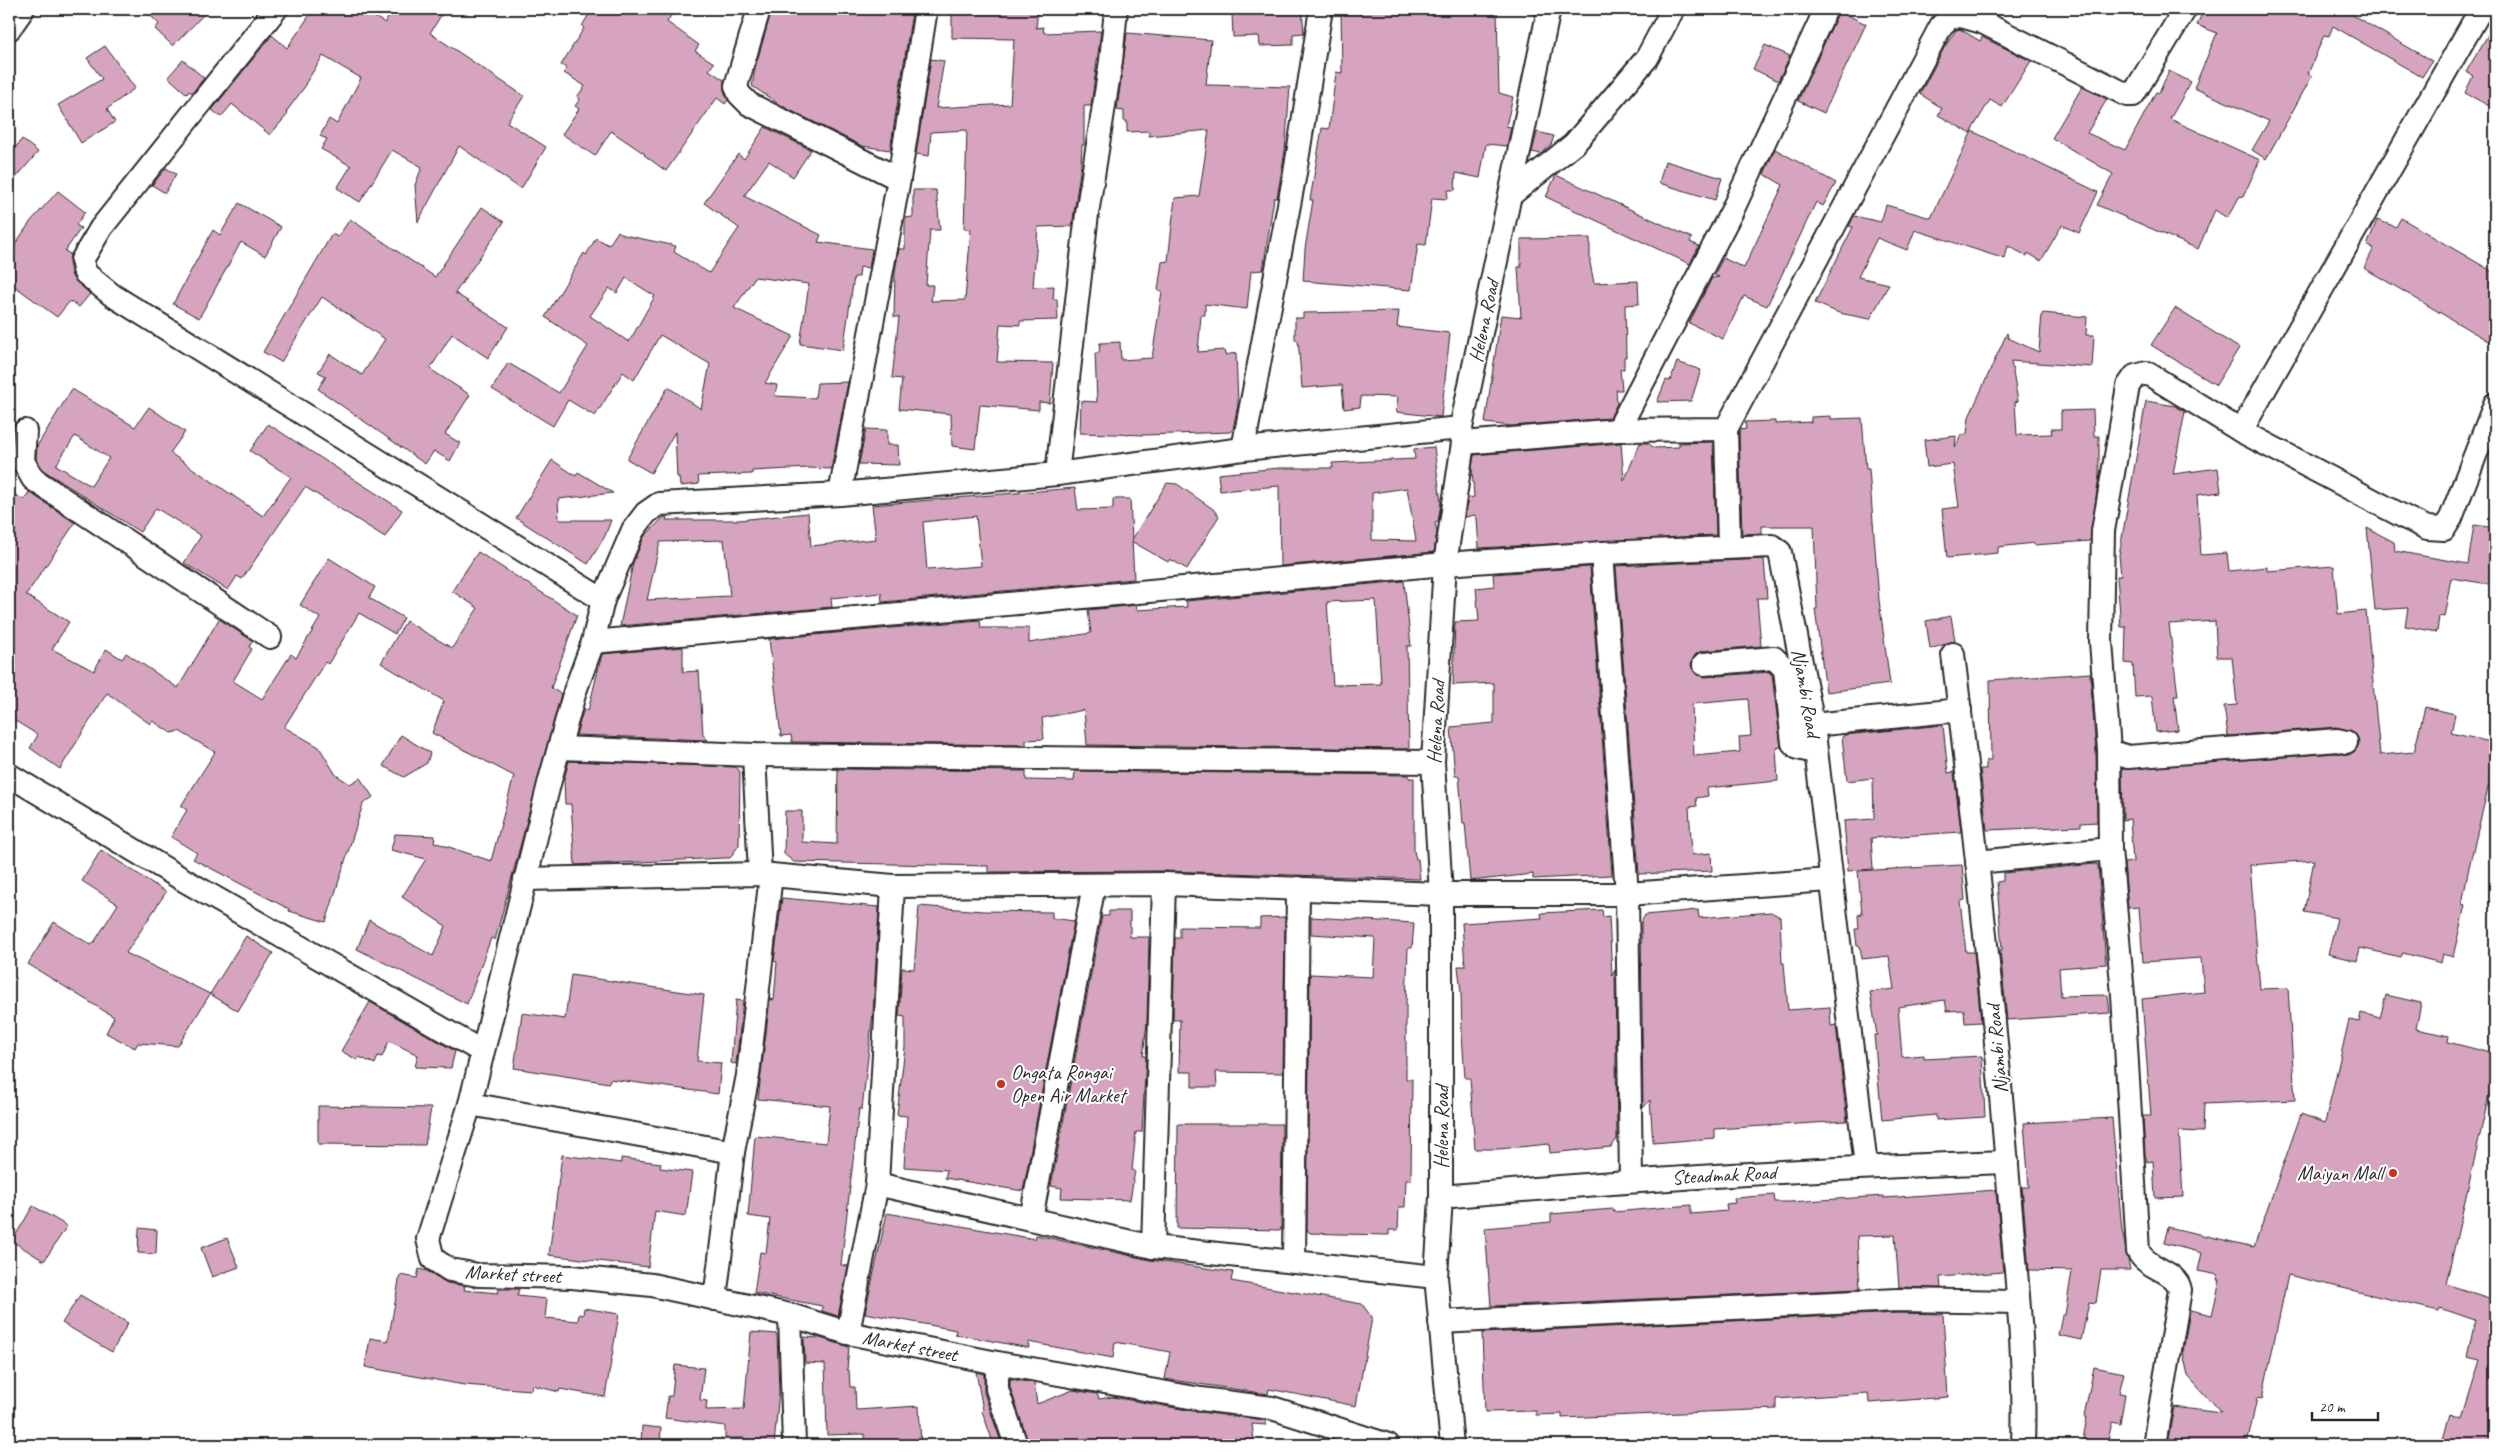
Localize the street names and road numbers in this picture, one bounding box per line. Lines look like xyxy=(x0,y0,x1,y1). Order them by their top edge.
street label: Helena Road xyxy=(1463,275,1506,364)
street label: Njambi Road xyxy=(1786,647,1827,742)
street label: Helena Road xyxy=(1421,677,1451,764)
street label: Njambi Road xyxy=(1980,1000,2013,1094)
street label: Helena Road xyxy=(1429,1082,1454,1169)
street label: Steadmak Road xyxy=(1671,1160,1780,1190)
street label: Market street xyxy=(464,1259,564,1289)
street label: Market street xyxy=(861,1325,962,1368)

